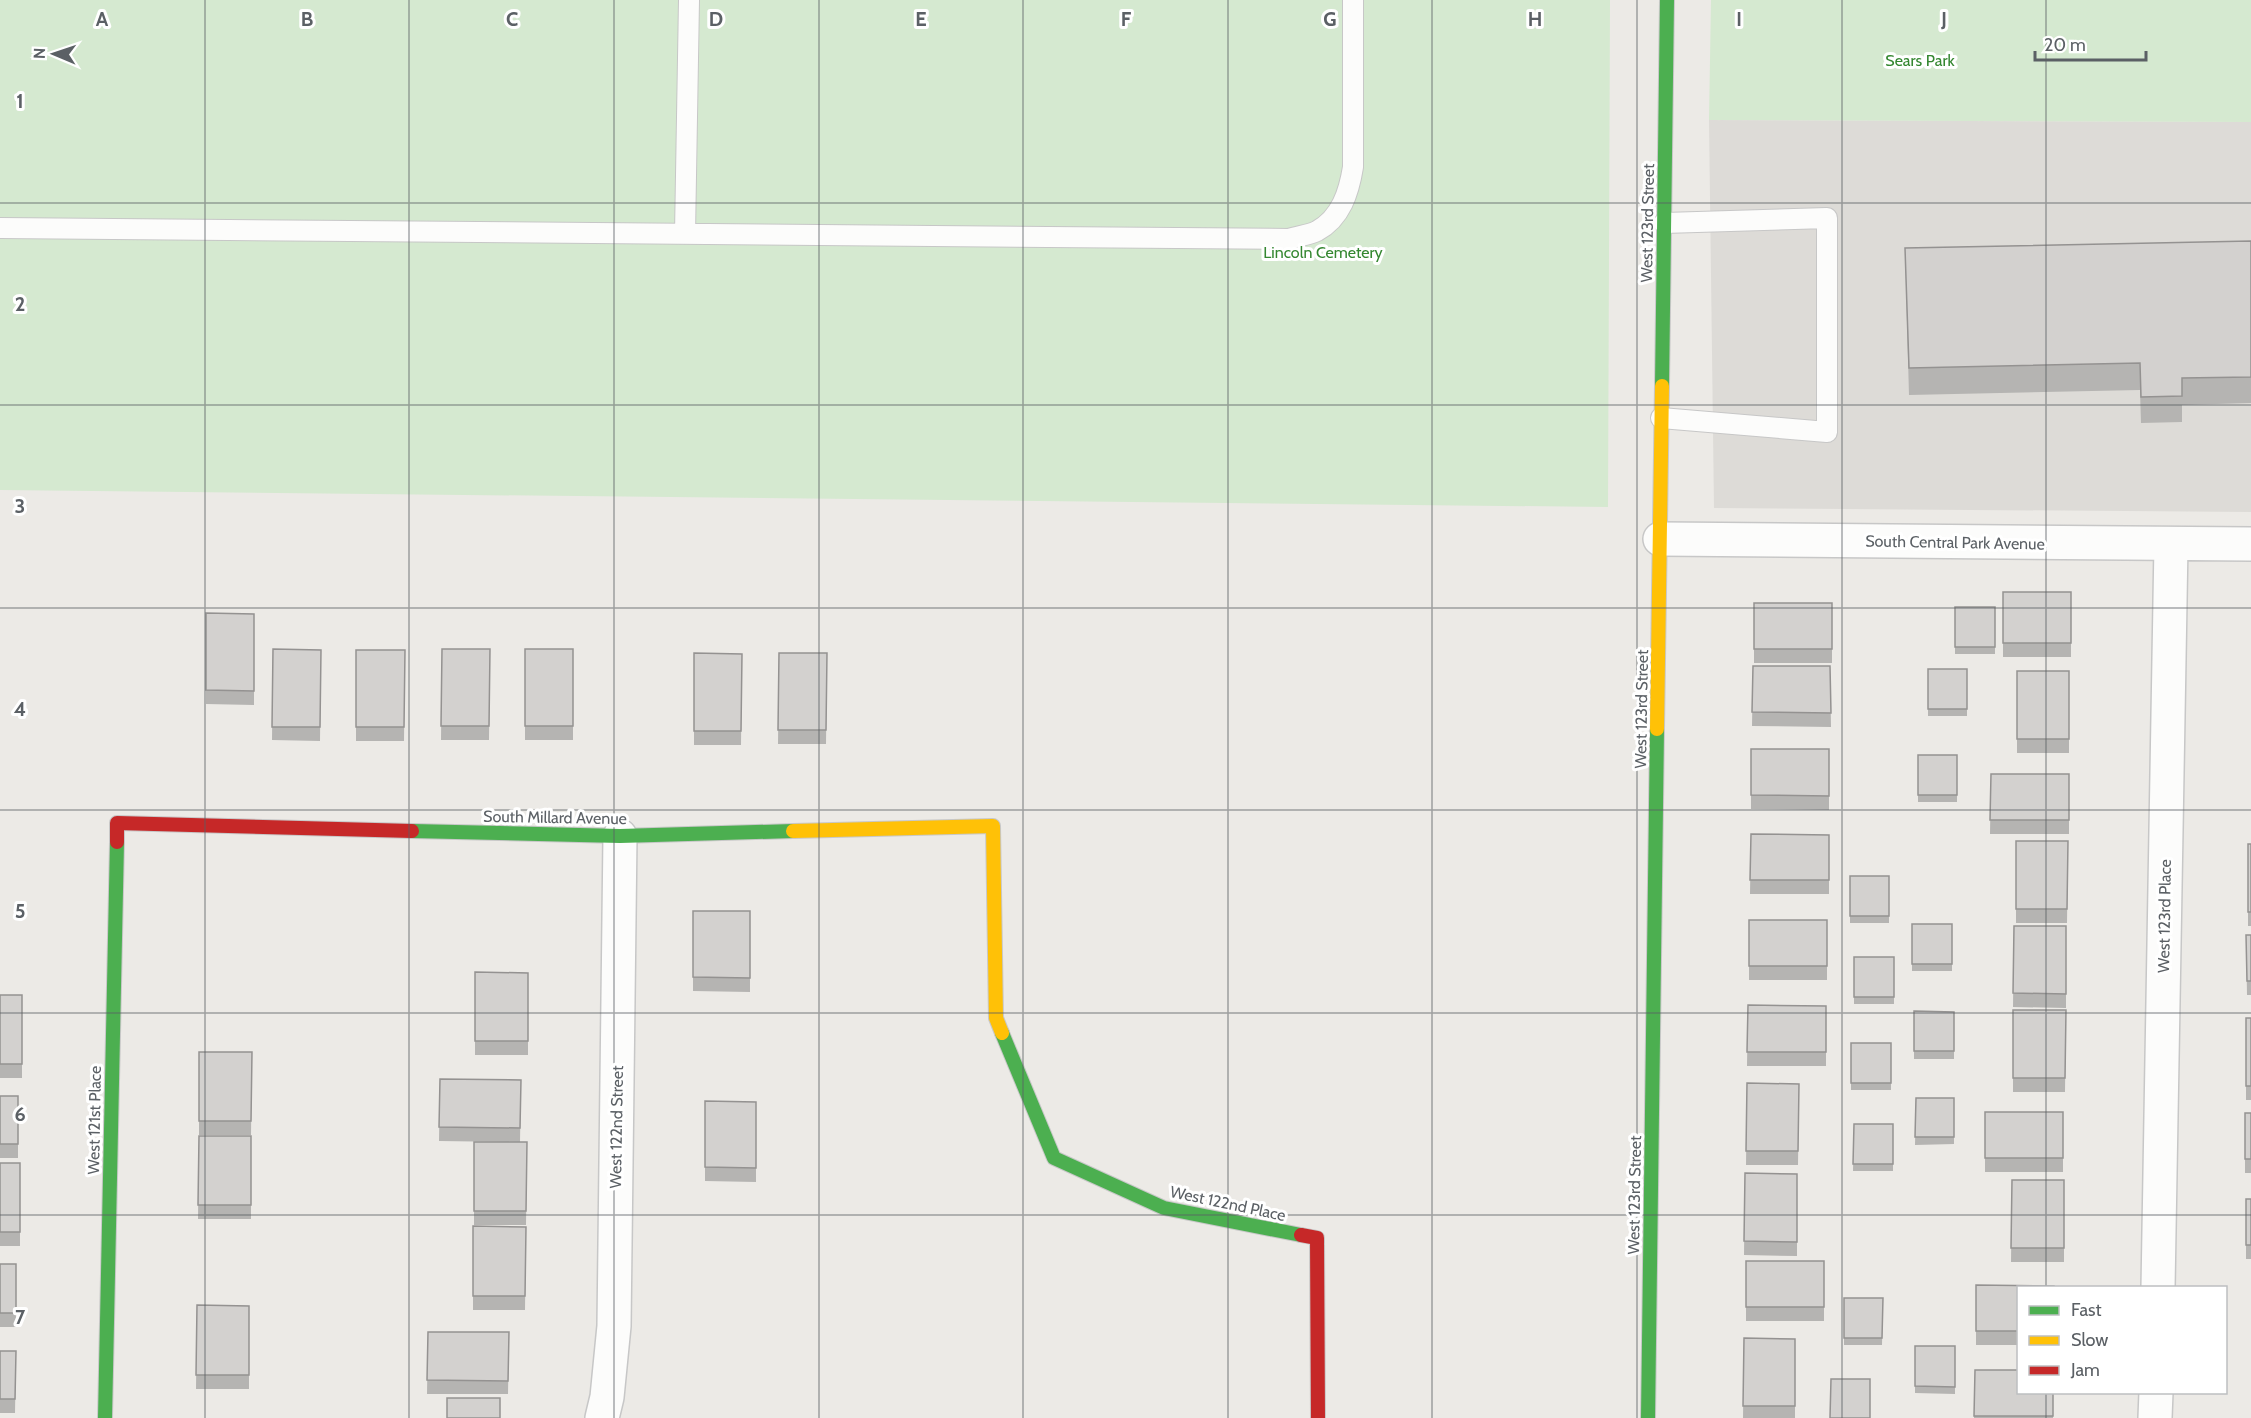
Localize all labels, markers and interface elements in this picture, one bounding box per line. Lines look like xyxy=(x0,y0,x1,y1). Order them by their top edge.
text: A xyxy=(96,7,109,31)
text: B xyxy=(301,7,313,31)
text: C xyxy=(506,7,518,31)
text: D xyxy=(709,7,723,31)
text: E xyxy=(915,7,927,31)
text: F xyxy=(1121,7,1132,31)
text: G xyxy=(1323,7,1337,31)
text: H xyxy=(1528,7,1542,31)
text: I xyxy=(1736,7,1742,31)
text: J xyxy=(1940,7,1947,31)
north arrow xyxy=(24,24,84,84)
scale bar xyxy=(2035,24,2146,62)
text: 20 m xyxy=(2044,34,2086,56)
text: N xyxy=(30,48,49,59)
park label: Sears Park xyxy=(1885,51,1955,70)
text: 1 xyxy=(16,89,24,113)
street label: West 123rd Street xyxy=(1637,163,1658,283)
park label: Lincoln Cemetery xyxy=(1263,243,1383,262)
text: 2 xyxy=(15,292,25,316)
text: 3 xyxy=(15,494,25,518)
street label: South Central Park Avenue xyxy=(1865,531,2045,554)
street label: West 123rd Street xyxy=(1631,649,1652,769)
text: 4 xyxy=(14,697,26,721)
street label: South Millard Avenue xyxy=(483,807,627,828)
street label: West 123rd Place xyxy=(2154,859,2175,973)
text: 5 xyxy=(15,899,25,923)
street label: West 122nd Street xyxy=(606,1065,627,1189)
street label: West 121st Place xyxy=(84,1066,105,1174)
text: 6 xyxy=(14,1102,26,1126)
street label: West 123rd Street xyxy=(1624,1135,1645,1255)
street label: West 122nd Place xyxy=(1168,1182,1287,1225)
legend xyxy=(2017,1286,2227,1394)
text: Fast xyxy=(2071,1299,2102,1321)
text: 7 xyxy=(15,1305,26,1329)
text: Slow xyxy=(2071,1329,2108,1351)
text: Jam xyxy=(2070,1359,2100,1381)

